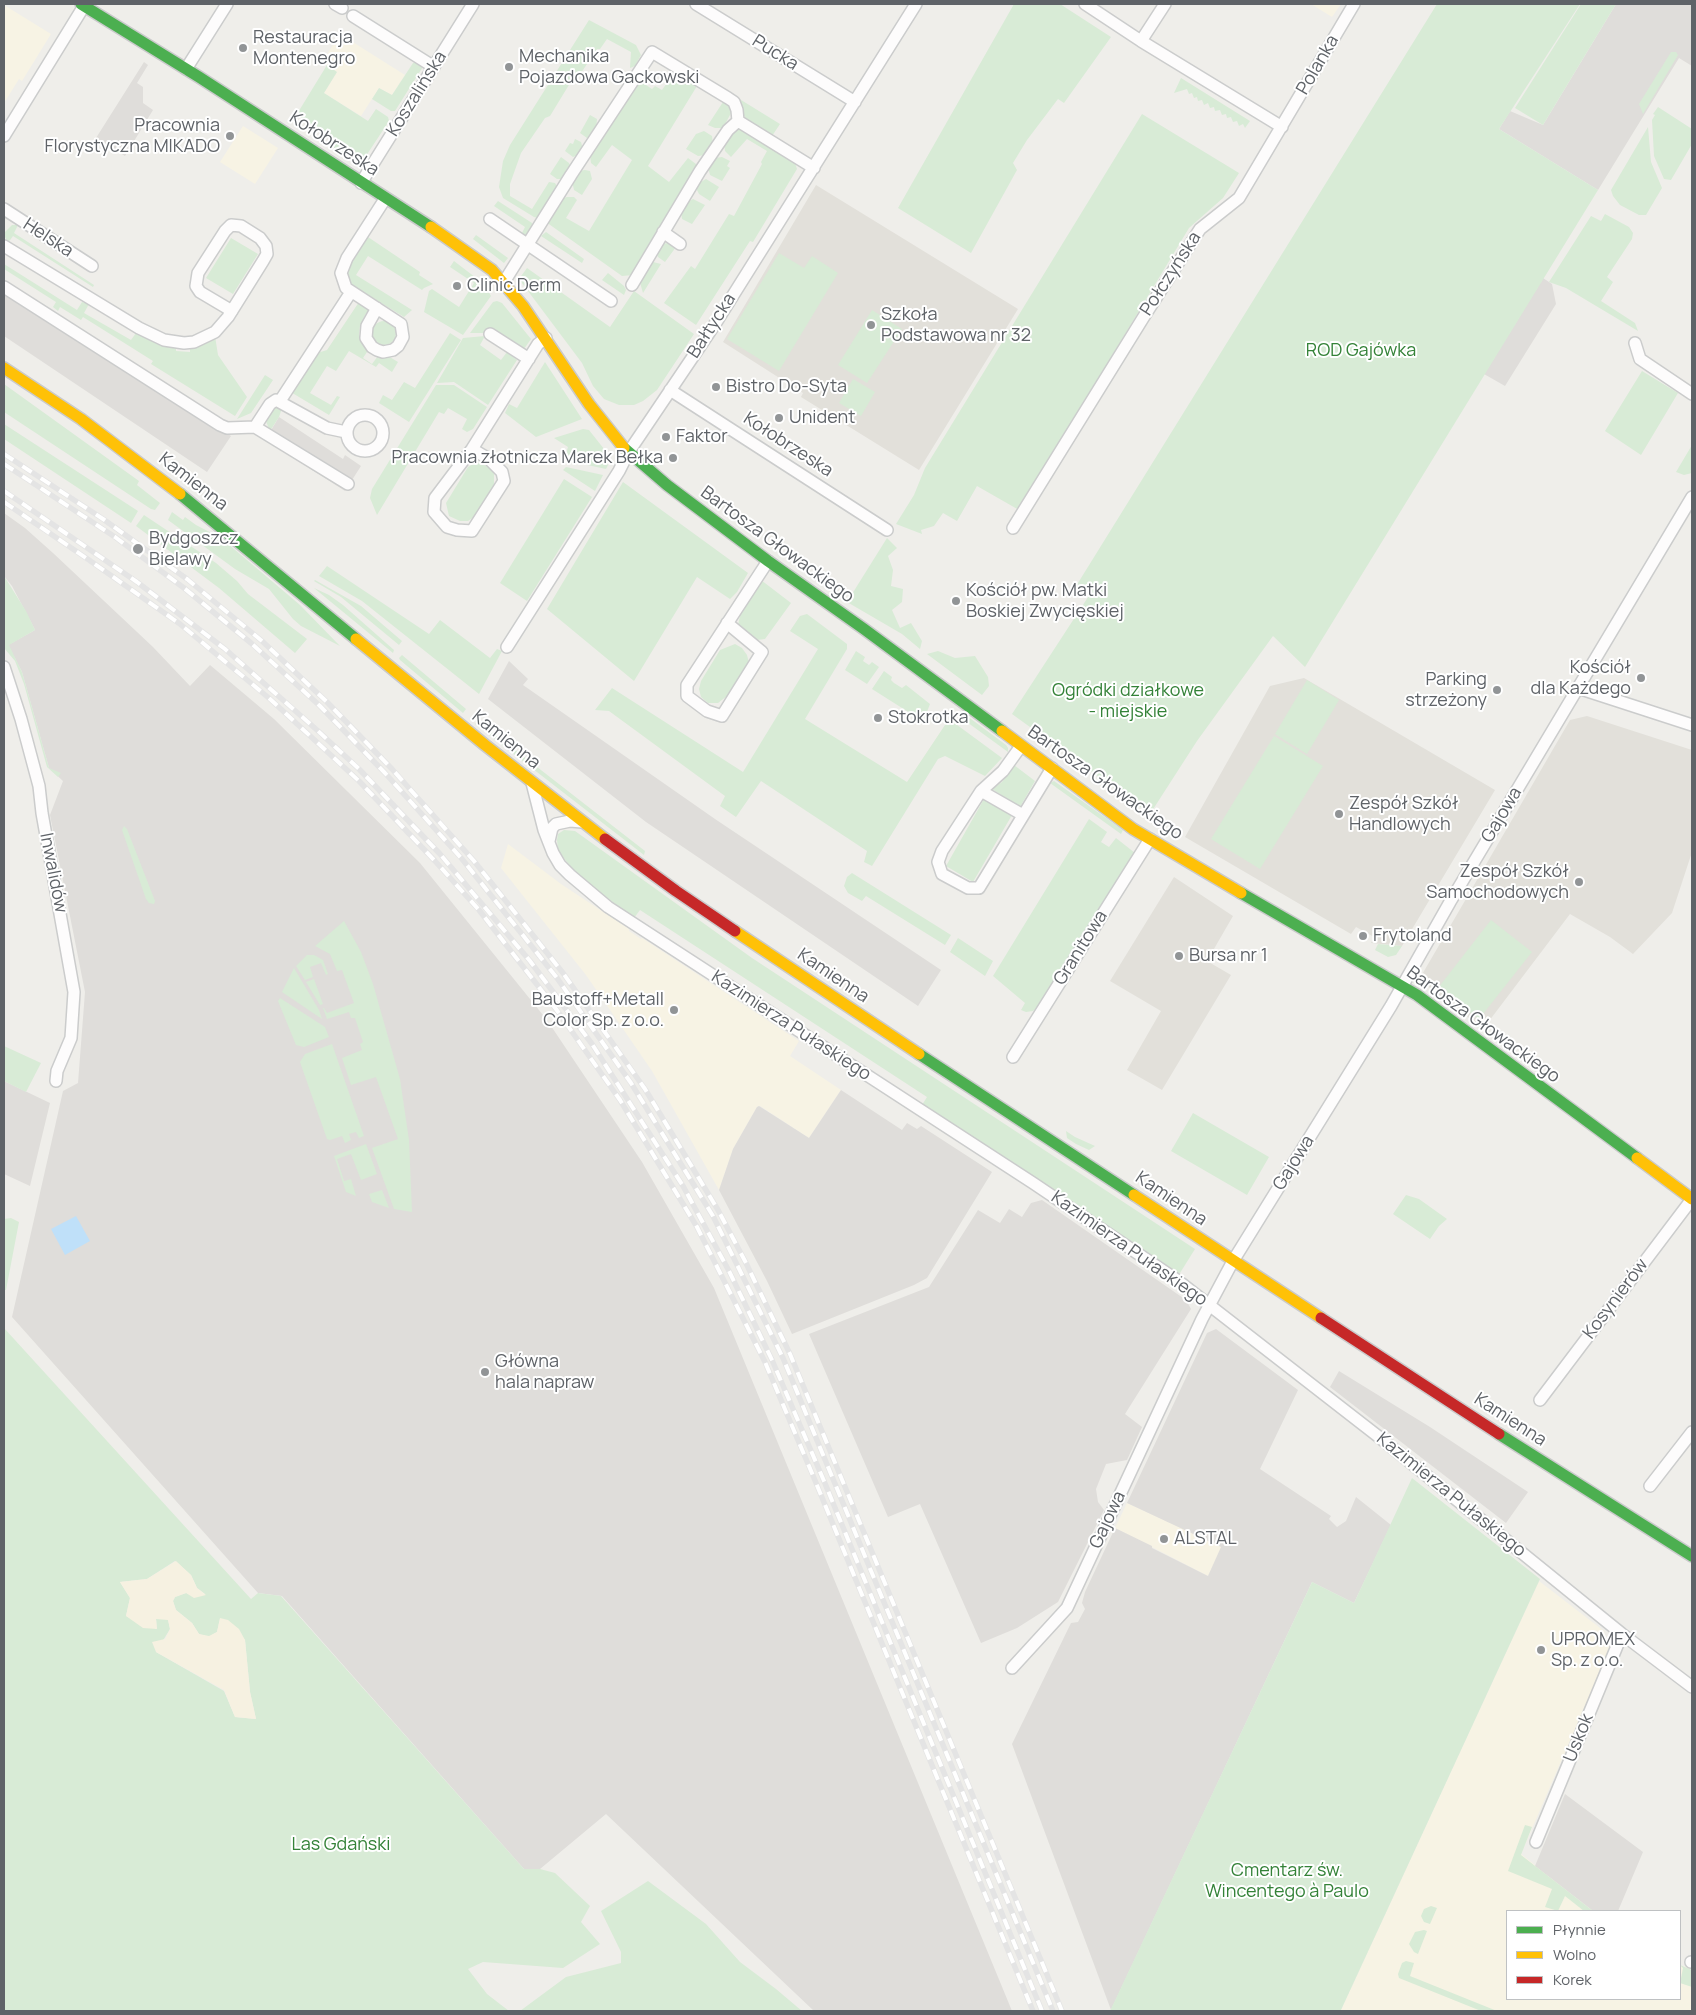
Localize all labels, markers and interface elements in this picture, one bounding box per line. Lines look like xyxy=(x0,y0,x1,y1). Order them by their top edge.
place label: Restauracja Montenegro xyxy=(253,27,355,70)
street label: Pucka xyxy=(748,30,802,76)
street label: Polanka xyxy=(1292,31,1344,99)
marker: Restauracja Montenegro xyxy=(237,42,249,54)
place label: Mechanika Pojazdowa Gackowski xyxy=(519,46,699,88)
street label: Koszalińska xyxy=(382,47,452,141)
marker: Mechanika Pojazdowa Gackowski xyxy=(503,61,515,73)
street label: Kołobrzeska xyxy=(285,107,383,181)
place label: Pracownia Florystyczna MIKADO xyxy=(44,115,220,158)
marker: Pracownia Florystyczna MIKADO xyxy=(224,130,236,142)
street label: Helska xyxy=(19,214,77,262)
street label: Połczyńska xyxy=(1136,228,1206,320)
place label: Clinic Derm xyxy=(467,275,561,297)
marker: Clinic Derm xyxy=(451,280,463,292)
street label: Bałtycka xyxy=(683,290,741,362)
place label: Szkoła Podstawowa nr 32 xyxy=(881,304,1031,346)
marker: Szkoła Podstawowa nr 32 xyxy=(865,319,877,331)
park label: ROD Gajówka xyxy=(1306,340,1416,362)
place label: Bistro Do-Syta xyxy=(726,376,847,398)
marker: Bistro Do-Syta xyxy=(710,381,722,393)
place label: Unident xyxy=(789,407,855,429)
street label: Kołobrzeska xyxy=(739,408,837,482)
marker: Unident xyxy=(773,412,785,424)
place label: Faktor xyxy=(676,426,728,448)
marker: Faktor xyxy=(660,431,672,443)
place label: Pracownia złotnicza Marek Bełka xyxy=(391,447,663,469)
street label: Kamienna xyxy=(154,448,232,516)
marker: Pracownia złotnicza Marek Bełka xyxy=(667,452,679,464)
street label: Bartosza Głowackiego xyxy=(696,482,858,608)
place label: Bydgoszcz Bielawy xyxy=(149,528,239,570)
marker: Bydgoszcz Bielawy xyxy=(131,542,145,556)
place label: Kościół pw. Matki Boskiej Zwycięskiej xyxy=(966,580,1124,622)
marker: Kościół pw. Matki Boskiej Zwycięskiej xyxy=(950,595,962,607)
place label: Kościół dla Każdego xyxy=(1531,657,1631,700)
place label: Parking strzeżony xyxy=(1405,669,1487,712)
marker: Kościół dla Każdego xyxy=(1635,672,1647,684)
park label: Ogródki działkowe - miejskie xyxy=(1052,680,1204,722)
marker: Parking strzeżony xyxy=(1491,684,1503,696)
street label: Kamienna xyxy=(467,706,545,774)
place label: Stokrotka xyxy=(888,707,969,729)
marker: Stokrotka xyxy=(872,712,884,724)
street label: Bartosza Głowackiego xyxy=(1023,721,1187,845)
street label: Gajowa xyxy=(1477,783,1527,847)
place label: Zespół Szkół Handlowych xyxy=(1349,793,1458,836)
marker: Zespół Szkół Handlowych xyxy=(1333,808,1345,820)
street label: Inwalidów xyxy=(35,831,71,915)
place label: Zespół Szkół Samochodowych xyxy=(1426,861,1569,904)
marker: Zespół Szkół Samochodowych xyxy=(1573,876,1585,888)
street label: Granitowa xyxy=(1050,907,1112,989)
place label: Frytoland xyxy=(1373,925,1452,947)
marker: Frytoland xyxy=(1357,930,1369,942)
street label: Kamienna xyxy=(793,944,873,1008)
place label: Bursa nr 1 xyxy=(1189,945,1268,967)
marker: Bursa nr 1 xyxy=(1173,950,1185,962)
street label: Bartosza Głowackiego xyxy=(1402,962,1564,1088)
street label: Kazimierza Pułaskiego xyxy=(707,966,875,1086)
place label: Baustoff+Metall Color Sp. z o.o. xyxy=(532,989,664,1032)
marker: Baustoff+Metall Color Sp. z o.o. xyxy=(668,1004,680,1016)
street label: Gajowa xyxy=(1269,1132,1319,1194)
street label: Kamienna xyxy=(1131,1167,1211,1231)
street label: Kazimierza Pułaskiego xyxy=(1047,1187,1211,1311)
street label: Kosynierów xyxy=(1579,1255,1653,1343)
place label: Główna hala napraw xyxy=(495,1351,594,1394)
marker: Główna hala napraw xyxy=(479,1366,491,1378)
street label: Kamienna xyxy=(1470,1389,1550,1451)
street label: Kazimierza Pułaskiego xyxy=(1372,1428,1530,1562)
street label: Gajowa xyxy=(1085,1488,1131,1552)
place label: ALSTAL xyxy=(1174,1528,1237,1550)
marker: ALSTAL xyxy=(1158,1533,1170,1545)
place label: UPROMEX Sp. z o.o. xyxy=(1551,1629,1635,1672)
marker: UPROMEX Sp. z o.o. xyxy=(1535,1644,1547,1656)
street label: Uskok xyxy=(1560,1711,1598,1765)
park label: Las Gdański xyxy=(292,1834,390,1856)
park label: Cmentarz św. Wincentego à Paulo xyxy=(1205,1860,1369,1902)
legend xyxy=(1506,1910,1681,2000)
text: Płynnie xyxy=(1553,1919,1606,1940)
text: Wolno xyxy=(1553,1944,1596,1965)
text: Korek xyxy=(1553,1969,1592,1990)

